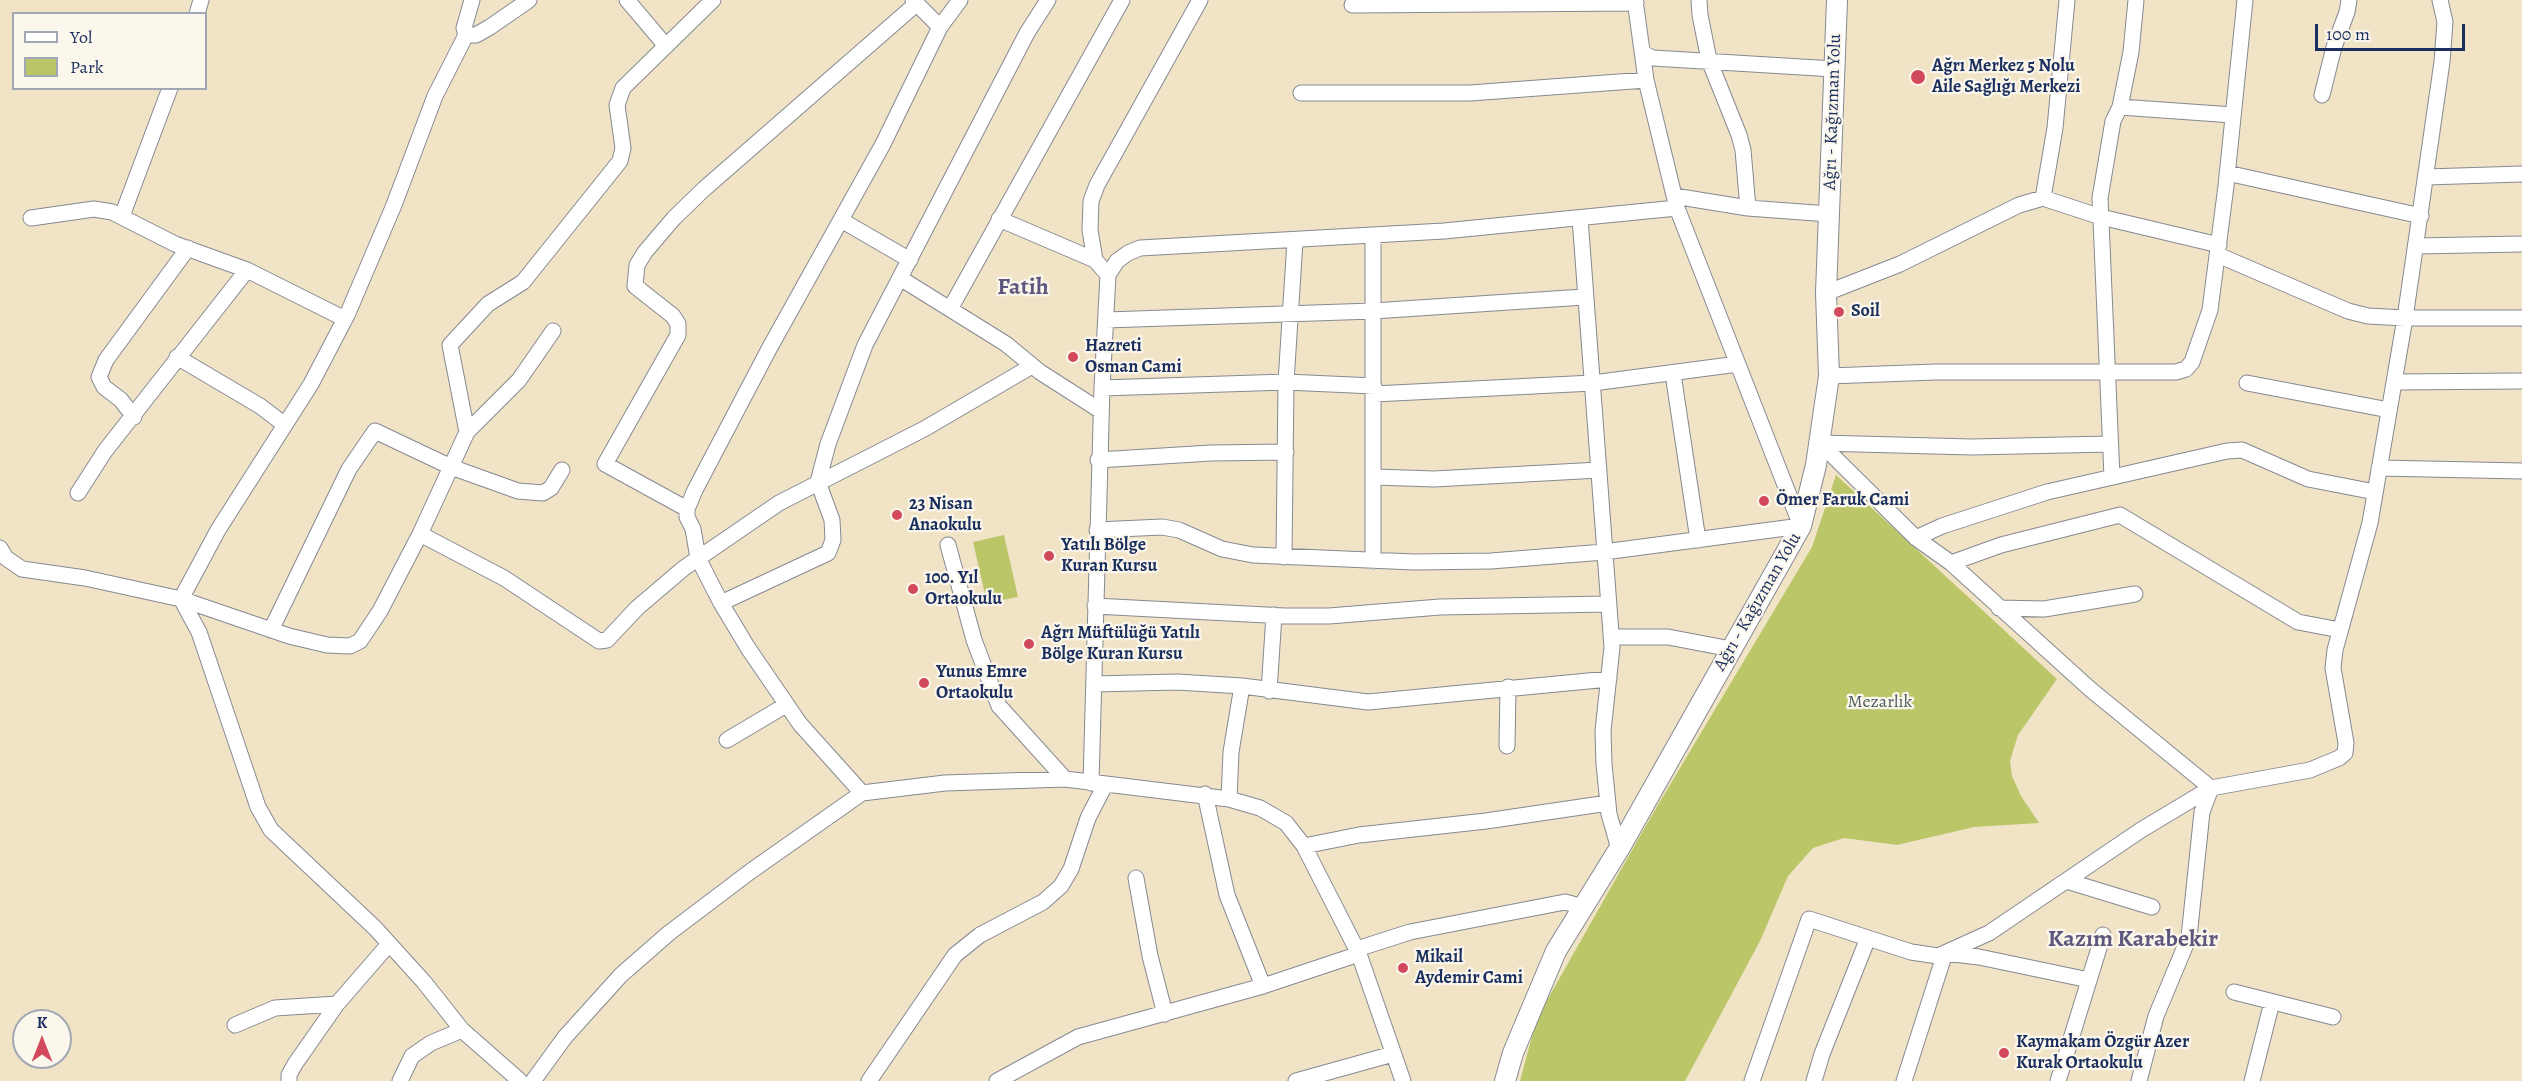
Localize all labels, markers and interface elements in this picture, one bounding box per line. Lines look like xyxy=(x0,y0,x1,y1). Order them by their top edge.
legend xyxy=(12,12,207,90)
scale bar xyxy=(2318,12,2468,50)
text: 100 m xyxy=(2326,22,2370,46)
text: Yol xyxy=(70,25,92,49)
street label: Ağrı - Kağızman Yolu xyxy=(1819,34,1847,190)
text: Park xyxy=(70,55,104,79)
place label: Ağrı Merkez 5 Nolu Aile Sağlığı Merkezi xyxy=(1932,56,2080,98)
marker: Ağrı Merkez 5 Nolu Aile Sağlığı Merkezi xyxy=(1909,68,1927,86)
district label: Fatih xyxy=(997,274,1049,302)
place label: Soil xyxy=(1851,301,1880,323)
marker: Soil xyxy=(1832,305,1846,319)
place label: Hazreti Osman Cami xyxy=(1085,336,1182,378)
marker: Hazreti Osman Cami xyxy=(1066,350,1080,364)
place label: Ömer Faruk Cami xyxy=(1776,490,1909,512)
place label: 23 Nisan Anaokulu xyxy=(909,494,982,536)
marker: Ömer Faruk Cami xyxy=(1757,494,1771,508)
marker: 23 Nisan Anaokulu xyxy=(890,508,904,522)
street label: Ağrı - Kağızman Yolu xyxy=(1710,529,1806,675)
place label: Yatılı Bölge Kuran Kursu xyxy=(1061,535,1157,578)
marker: Yatılı Bölge Kuran Kursu xyxy=(1042,549,1056,563)
place label: 100. Yıl Ortaokulu xyxy=(925,568,1002,610)
marker: 100. Yıl Ortaokulu xyxy=(906,582,920,596)
place label: Ağrı Müftülüğü Yatılı Bölge Kuran Kursu xyxy=(1041,623,1200,666)
marker: Ağrı Müftülüğü Yatılı Bölge Kuran Kursu xyxy=(1022,637,1036,651)
place label: Yunus Emre Ortaokulu xyxy=(936,662,1027,704)
marker: Yunus Emre Ortaokulu xyxy=(917,676,931,690)
park label: Mezarlık xyxy=(1848,692,1912,714)
district label: Kazım Karabekir xyxy=(2048,926,2218,954)
place label: Mikail Aydemir Cami xyxy=(1415,947,1523,990)
marker: Mikail Aydemir Cami xyxy=(1396,961,1410,975)
north arrow xyxy=(12,1009,72,1069)
text: K xyxy=(37,1012,47,1034)
place label: Kaymakam Özgür Azer Kurak Ortaokulu xyxy=(2016,1032,2189,1074)
marker: Kaymakam Özgür Azer Kurak Ortaokulu xyxy=(1997,1046,2011,1060)

